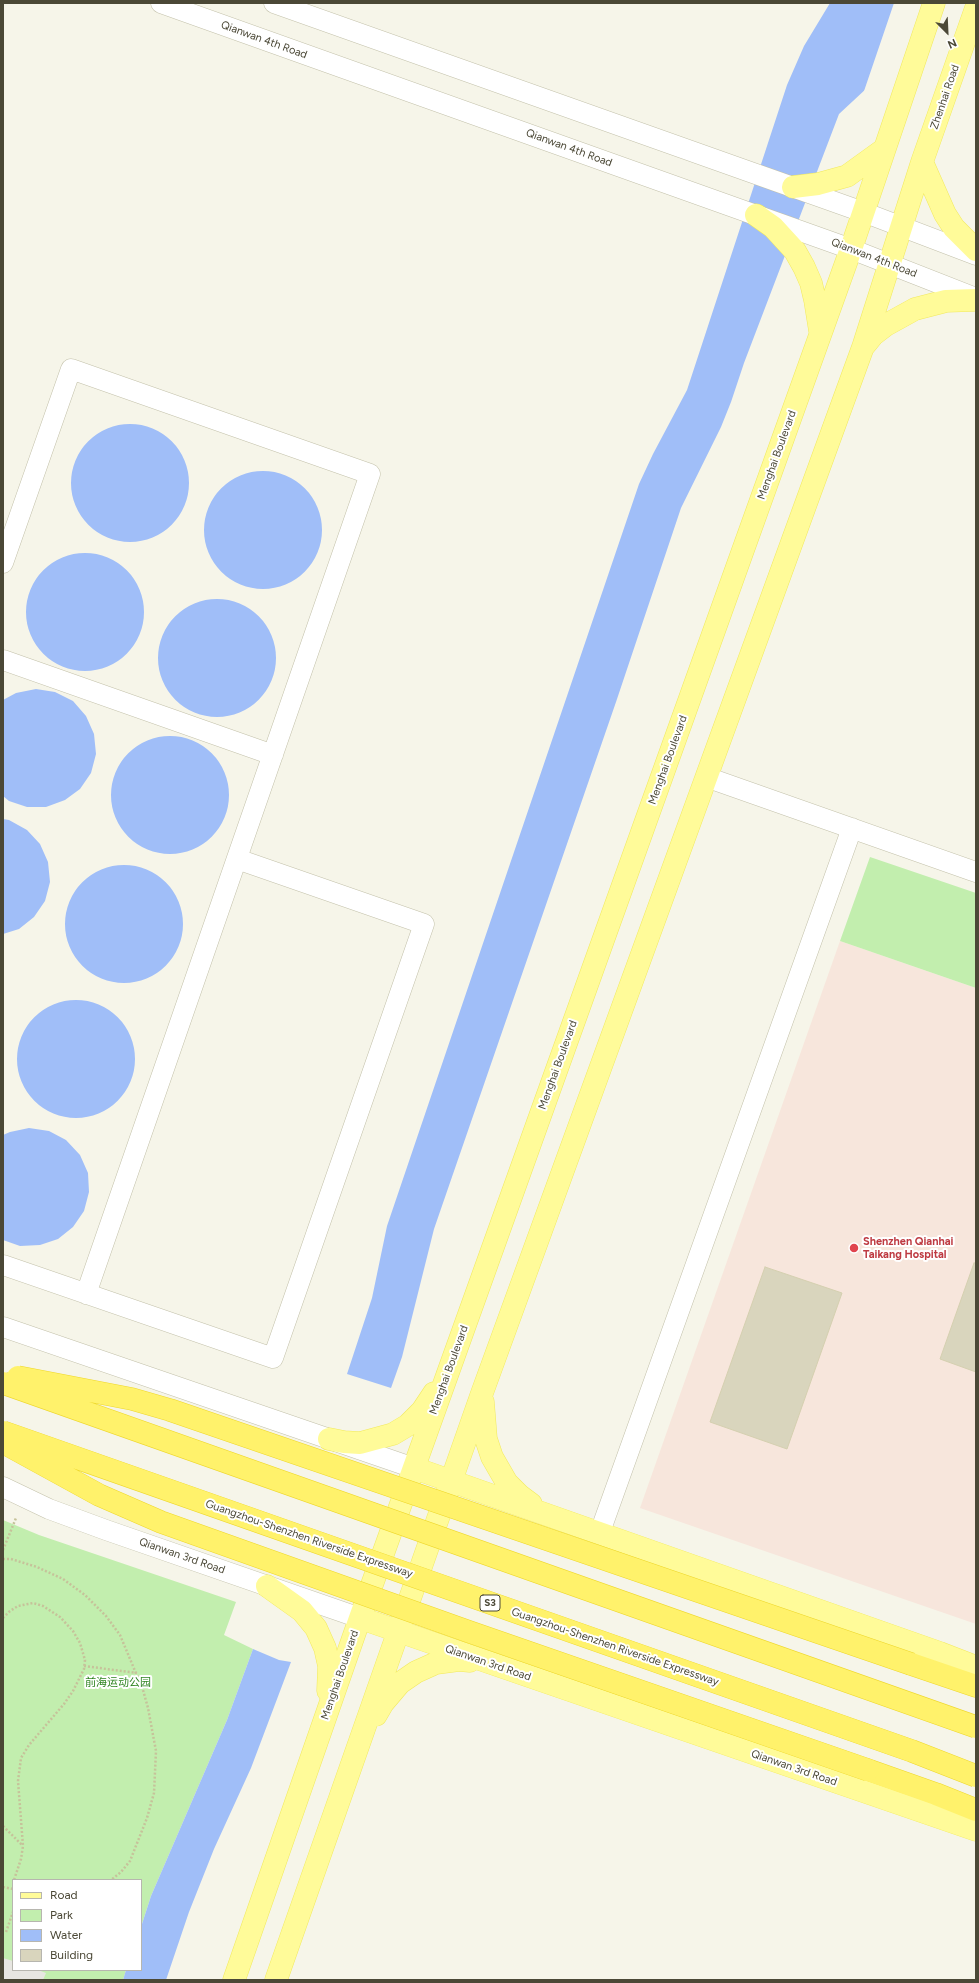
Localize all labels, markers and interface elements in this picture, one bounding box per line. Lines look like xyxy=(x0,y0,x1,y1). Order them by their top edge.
north arrow xyxy=(927,12,967,52)
street label: Qianwan 4th Road xyxy=(219,18,309,62)
text: N xyxy=(946,36,959,51)
street label: Zhenhai Road xyxy=(928,63,962,131)
street label: Qianwan 4th Road xyxy=(524,126,614,170)
street label: Qianwan 4th Road xyxy=(829,236,919,280)
street label: Menghai Boulevard xyxy=(755,409,799,501)
street label: Menghai Boulevard xyxy=(646,714,690,806)
street label: Menghai Boulevard xyxy=(536,1019,580,1111)
place label: Shenzhen Qianhai Taikang Hospital xyxy=(863,1235,953,1261)
marker: Shenzhen Qianhai Taikang Hospital xyxy=(848,1242,860,1254)
street label: Menghai Boulevard xyxy=(427,1324,471,1416)
street label: Guangzhou-Shenzhen Riverside Expressway xyxy=(204,1497,414,1581)
street label: Qianwan 3rd Road xyxy=(137,1535,227,1577)
road number: S3 xyxy=(480,1595,500,1611)
street label: Guangzhou-Shenzhen Riverside Expressway xyxy=(510,1605,720,1689)
street label: Menghai Boulevard xyxy=(318,1629,362,1721)
street label: Qianwan 3rd Road xyxy=(443,1642,533,1684)
park label: 前海运动公园 xyxy=(85,1676,151,1690)
street label: Qianwan 3rd Road xyxy=(749,1747,839,1789)
legend xyxy=(12,1879,142,1971)
text: Road xyxy=(50,1888,78,1902)
text: Park xyxy=(50,1908,73,1922)
text: Water xyxy=(50,1928,82,1942)
text: Building xyxy=(50,1948,93,1962)

